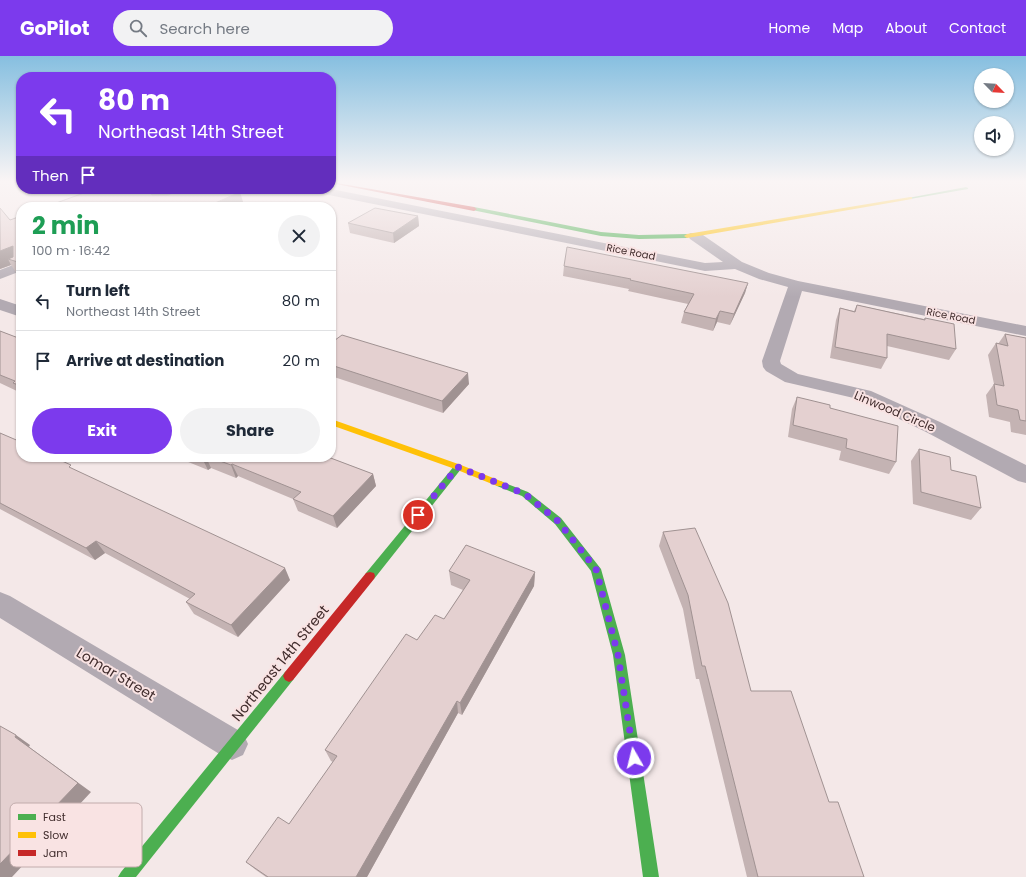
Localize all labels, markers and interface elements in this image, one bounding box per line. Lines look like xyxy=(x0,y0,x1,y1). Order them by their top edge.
search box xyxy=(113,10,393,46)
text: GoPilot xyxy=(20,15,89,42)
icon: search xyxy=(127,17,149,39)
text: Search here xyxy=(159,18,250,39)
text: Home xyxy=(768,18,810,38)
text: Map xyxy=(832,18,863,38)
text: About xyxy=(885,18,927,38)
text: Contact xyxy=(949,18,1006,38)
north arrow xyxy=(974,68,1014,108)
map controls xyxy=(974,68,1014,156)
text: 80 m xyxy=(98,81,170,120)
icon: left xyxy=(32,88,84,140)
button: sound xyxy=(974,116,1014,156)
text: Northeast 14th Street xyxy=(98,119,284,144)
icon: arrive xyxy=(77,164,99,186)
text: Then xyxy=(32,165,69,186)
text: 2 min xyxy=(32,209,99,242)
button: close xyxy=(278,215,320,257)
street label: Rice Road xyxy=(605,240,657,264)
text: 100 m · 16:42 xyxy=(32,241,110,260)
text: Turn left xyxy=(66,280,130,301)
icon: left xyxy=(32,290,54,312)
text: 80 m xyxy=(282,290,320,311)
text: Northeast 14th Street xyxy=(66,302,200,321)
street label: Rice Road xyxy=(925,304,977,328)
icon: arrive xyxy=(32,350,54,372)
text: Arrive at destination xyxy=(66,350,224,371)
text: 20 m xyxy=(282,350,320,371)
street label: Linwood Circle xyxy=(852,386,938,436)
button: Exit xyxy=(32,408,172,454)
button: Share xyxy=(180,408,320,454)
pin xyxy=(401,498,435,532)
icon: arrive xyxy=(407,504,429,526)
street label: Northeast 14th Street xyxy=(227,601,333,725)
street label: Lomar Street xyxy=(73,643,159,705)
position arrow xyxy=(613,737,655,779)
legend xyxy=(10,803,142,867)
text: Fast xyxy=(43,809,66,825)
text: Slow xyxy=(43,827,68,843)
text: Jam xyxy=(43,845,68,861)

